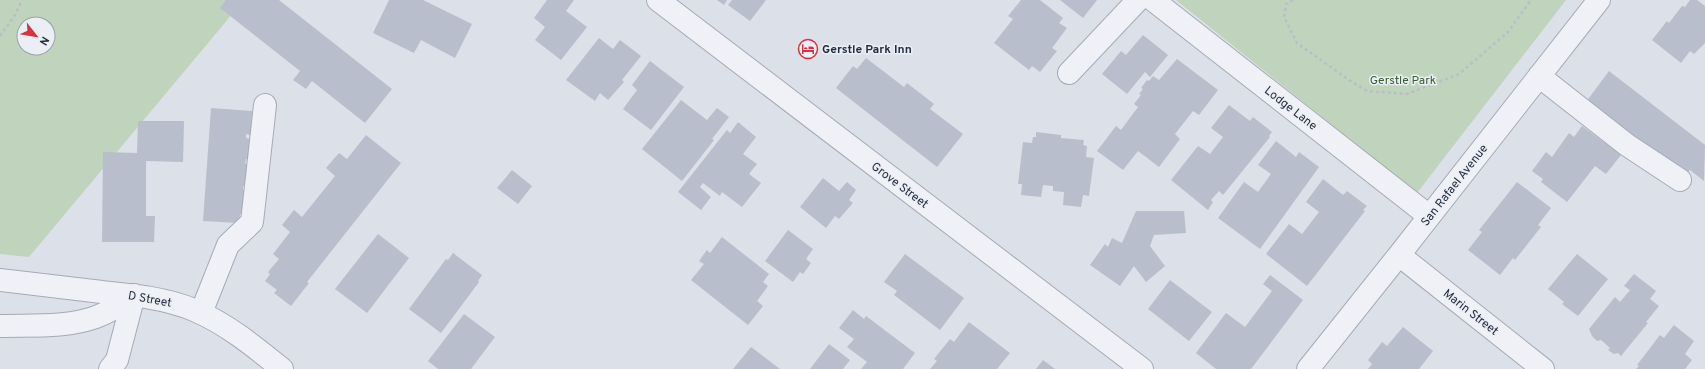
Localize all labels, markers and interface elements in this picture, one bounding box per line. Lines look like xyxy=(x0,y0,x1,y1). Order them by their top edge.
north arrow xyxy=(16,16,56,56)
text: N xyxy=(36,34,52,48)
hotel icon: Gerstle Park Inn xyxy=(797,38,819,60)
place label: Gerstle Park Inn xyxy=(822,42,912,58)
park label: Gerstle Park xyxy=(1370,73,1436,89)
street label: Lodge Lane xyxy=(1261,83,1320,134)
street label: San Rafael Avenue xyxy=(1418,141,1492,230)
street label: Grove Street xyxy=(868,159,931,213)
street label: Marin Street xyxy=(1439,286,1501,339)
street label: D Street xyxy=(127,288,173,312)

